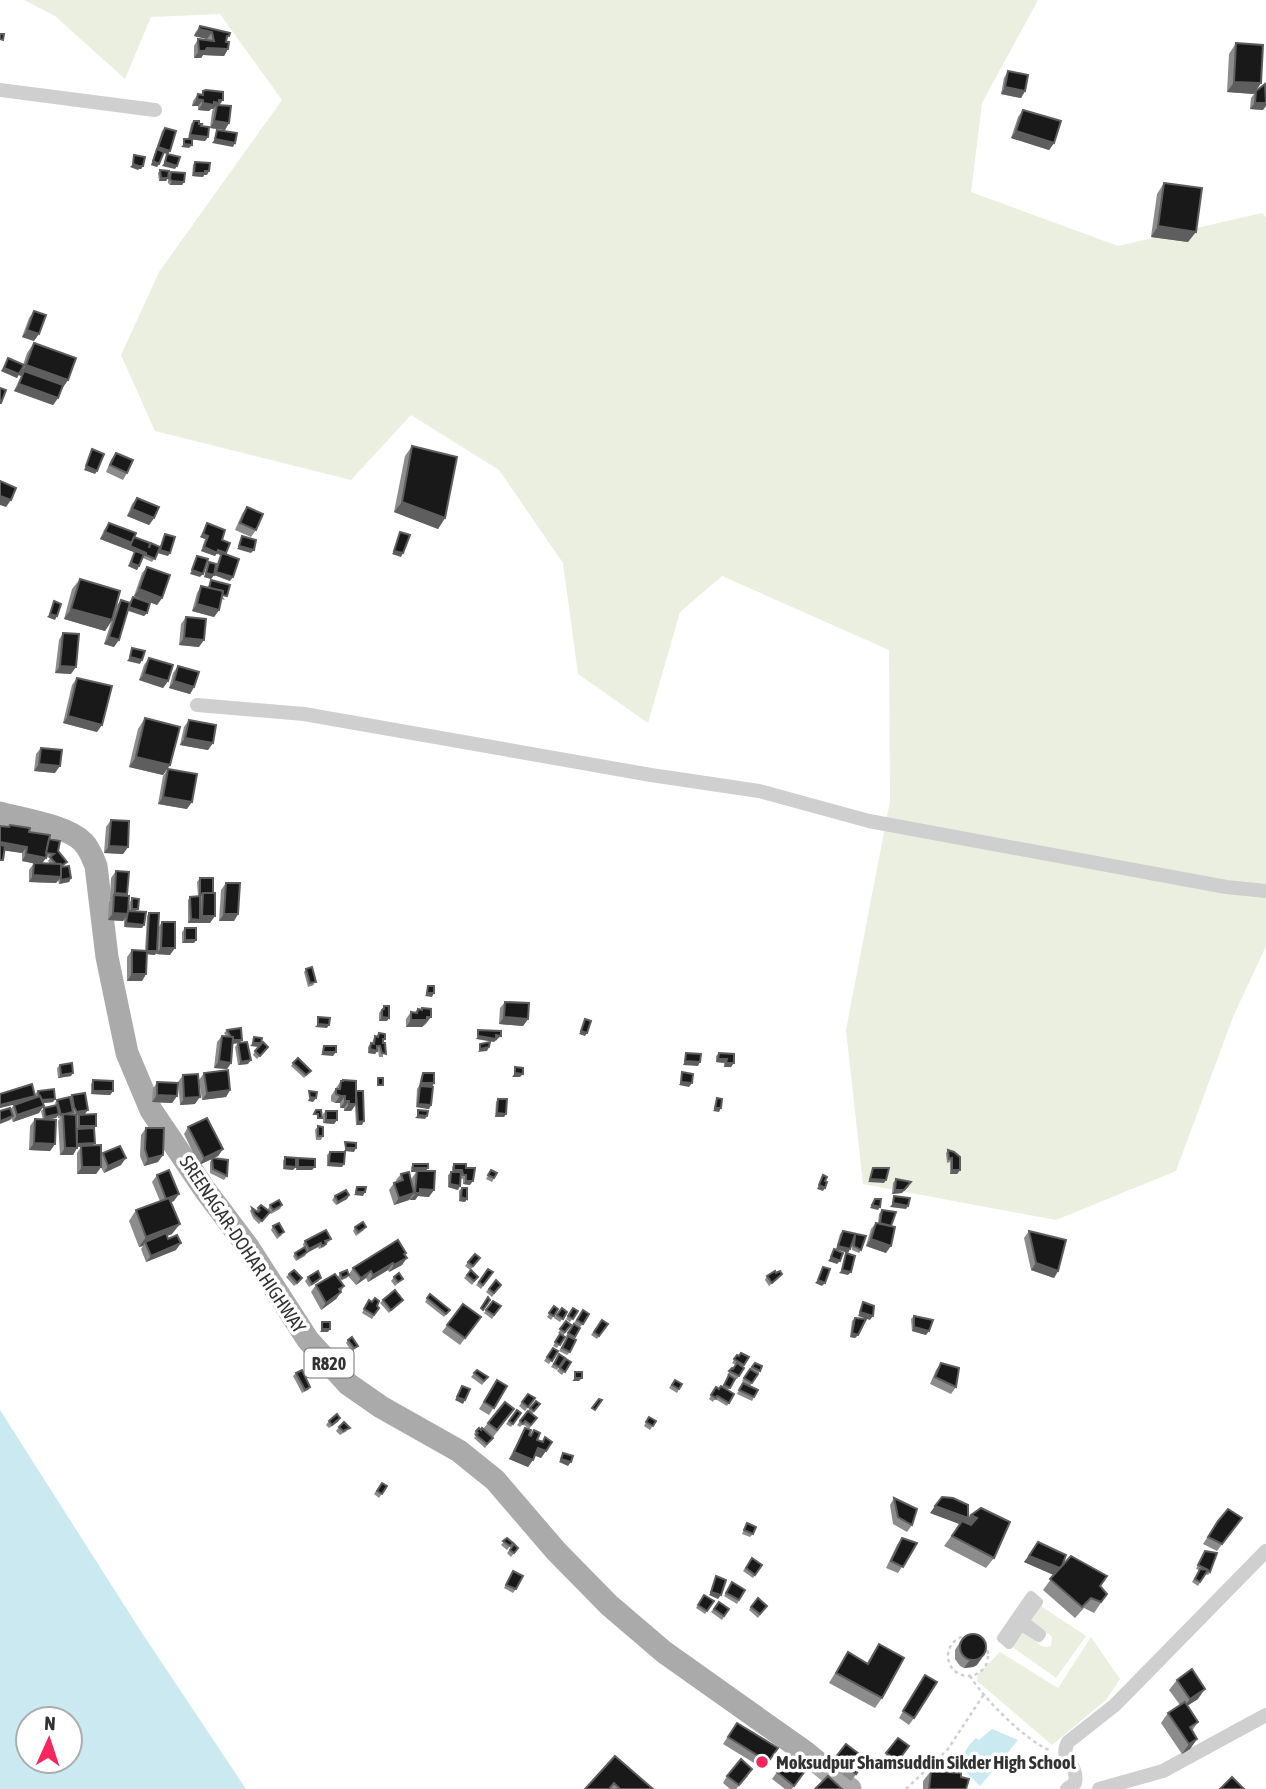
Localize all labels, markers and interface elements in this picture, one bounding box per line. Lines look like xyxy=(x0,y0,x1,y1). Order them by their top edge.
street label: SREENAGAR-DOHAR HIGHWAY xyxy=(175,1151,311,1337)
road number: R820 xyxy=(304,1348,354,1378)
north arrow xyxy=(14,1705,84,1775)
text: N xyxy=(44,1712,56,1734)
place label: Moksudpur Shamsuddin Sikder High School xyxy=(776,1751,1077,1773)
marker: Moksudpur Shamsuddin Sikder High School xyxy=(754,1754,770,1770)

